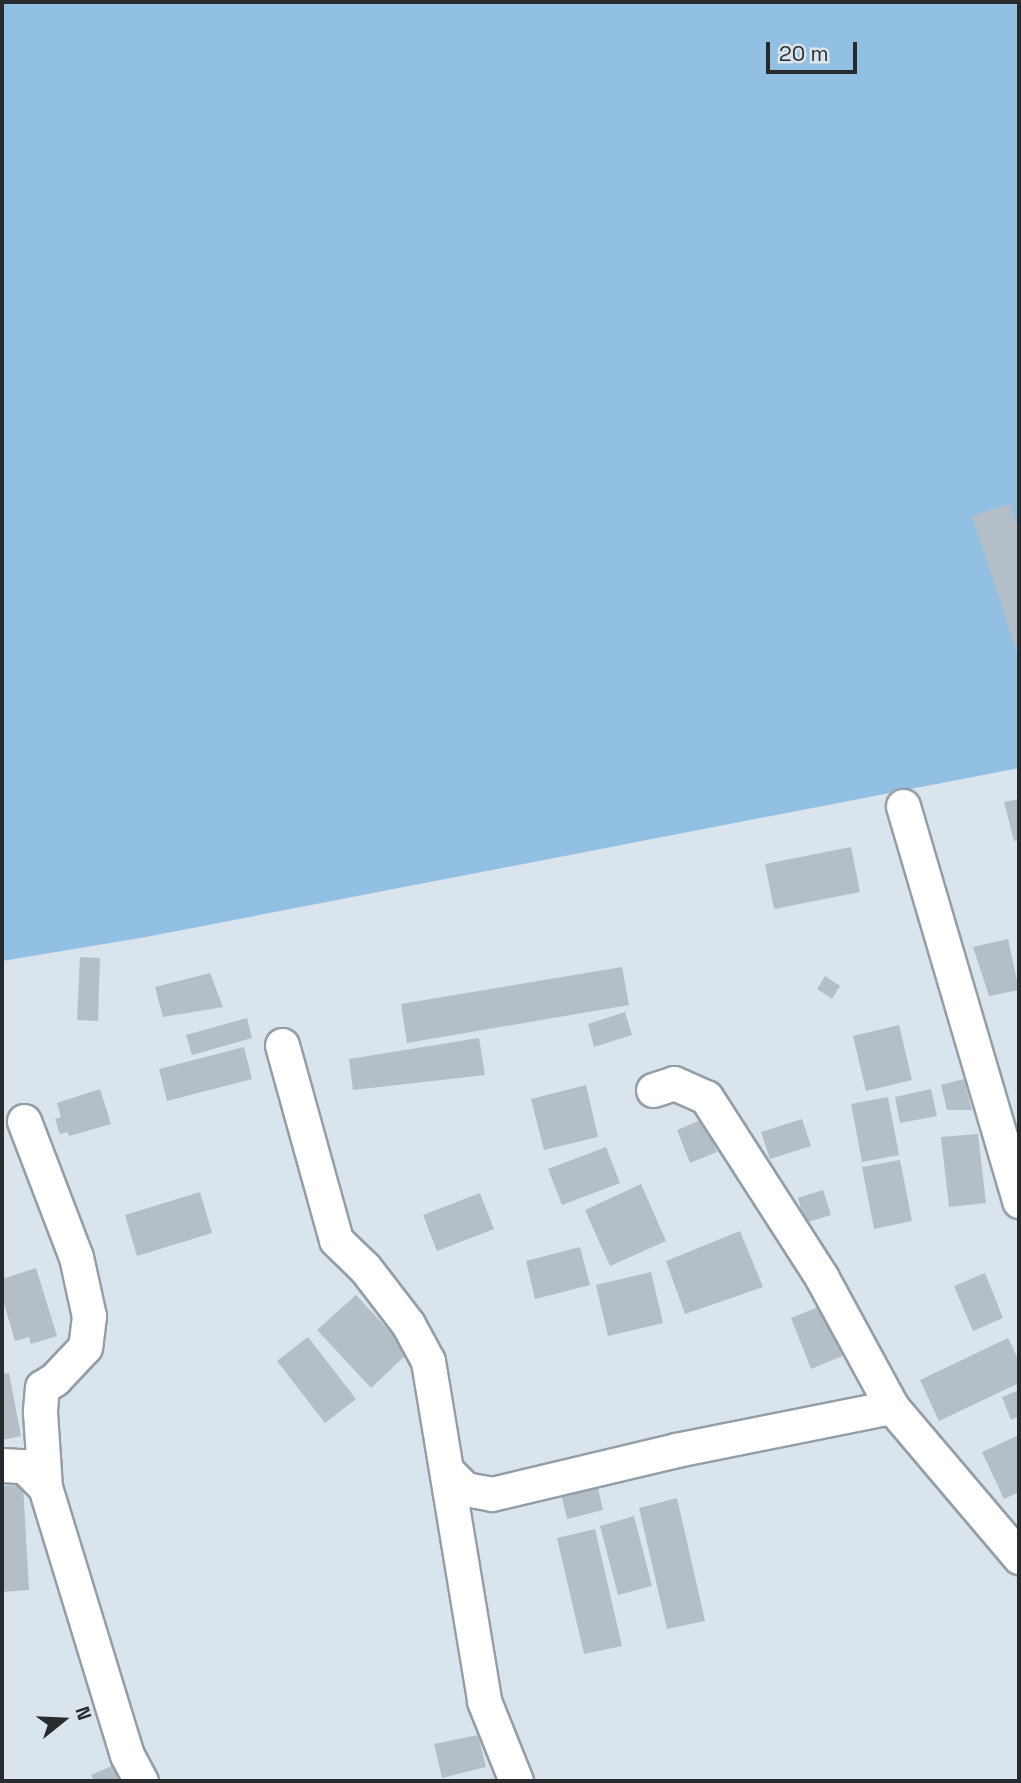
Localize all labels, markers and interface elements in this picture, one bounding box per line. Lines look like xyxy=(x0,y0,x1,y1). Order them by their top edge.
scale bar xyxy=(769,28,860,72)
text: 20 m xyxy=(779,40,829,67)
north arrow xyxy=(28,1685,98,1755)
text: N xyxy=(70,1703,97,1723)

